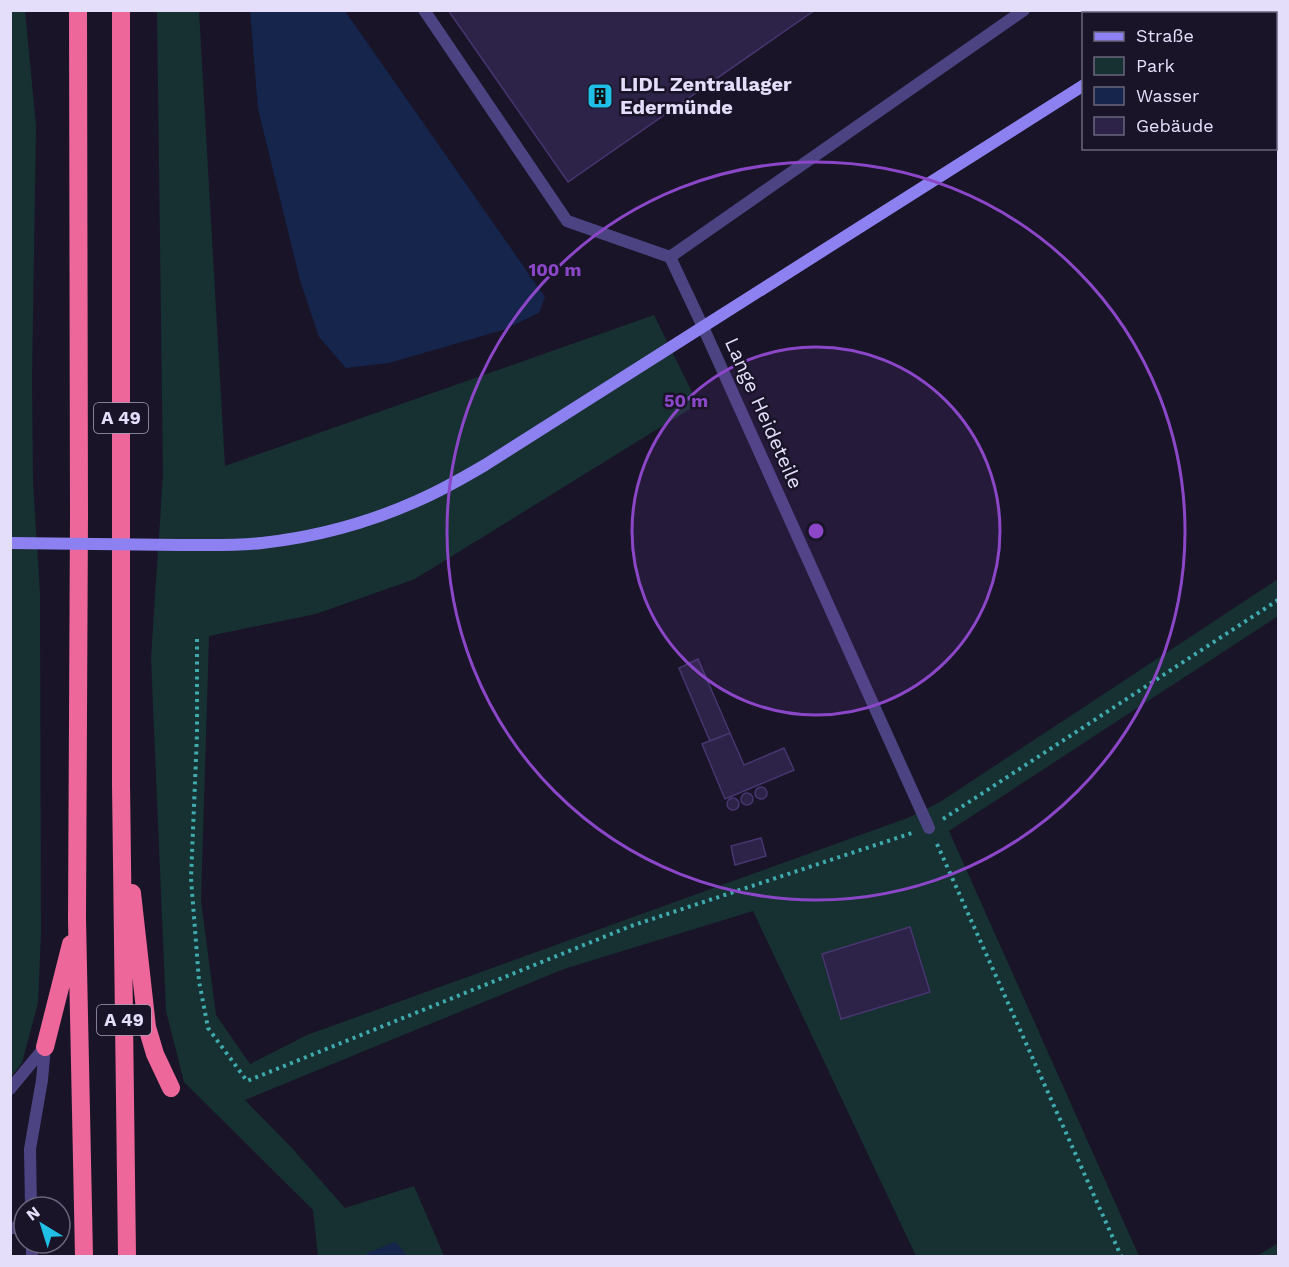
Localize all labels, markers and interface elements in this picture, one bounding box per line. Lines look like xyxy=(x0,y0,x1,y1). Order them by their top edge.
legend xyxy=(1082,12,1277,150)
text: Straße xyxy=(1136,25,1194,46)
text: Park xyxy=(1136,55,1175,76)
place label: LIDL Zentrallager Edermünde xyxy=(620,72,792,119)
building icon: LIDL Zentrallager Edermünde xyxy=(585,81,615,111)
text: Wasser xyxy=(1136,85,1199,106)
text: Gebäude xyxy=(1136,115,1214,136)
text: 100 m xyxy=(528,259,582,280)
street label: Lange Heideteile xyxy=(720,334,808,492)
text: 50 m xyxy=(664,390,708,411)
road number: A 49 xyxy=(94,403,148,433)
centre of rings xyxy=(806,521,826,541)
road number: A 49 xyxy=(97,1005,151,1035)
north arrow xyxy=(12,1195,72,1255)
text: N xyxy=(23,1202,44,1225)

